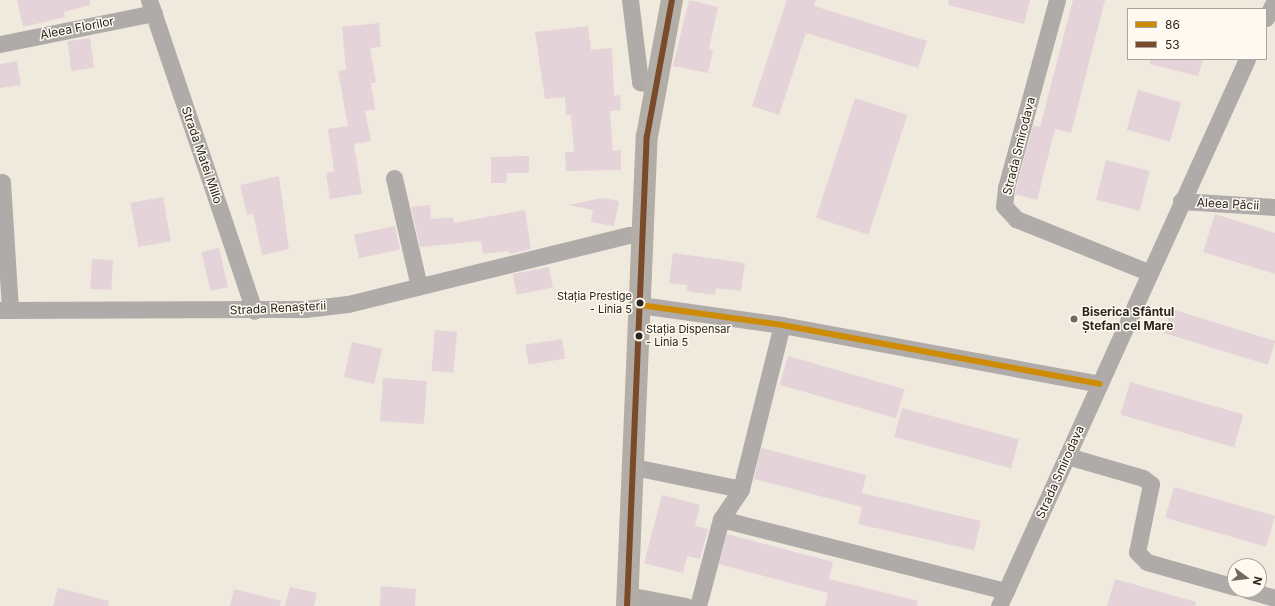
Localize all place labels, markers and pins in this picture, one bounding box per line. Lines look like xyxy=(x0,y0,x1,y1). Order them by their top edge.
place label: Stația Prestige - Linia 5 xyxy=(557,290,632,316)
marker: Stația Prestige - Linia 5 xyxy=(635,298,645,308)
place label: Biserica Sfântul Ștefan cel Mare xyxy=(1082,305,1174,333)
marker: Biserica Sfântul Ștefan cel Mare xyxy=(1069,314,1079,324)
place label: Stația Dispensar - Linia 5 xyxy=(646,323,731,349)
marker: Stația Dispensar - Linia 5 xyxy=(634,331,644,341)

